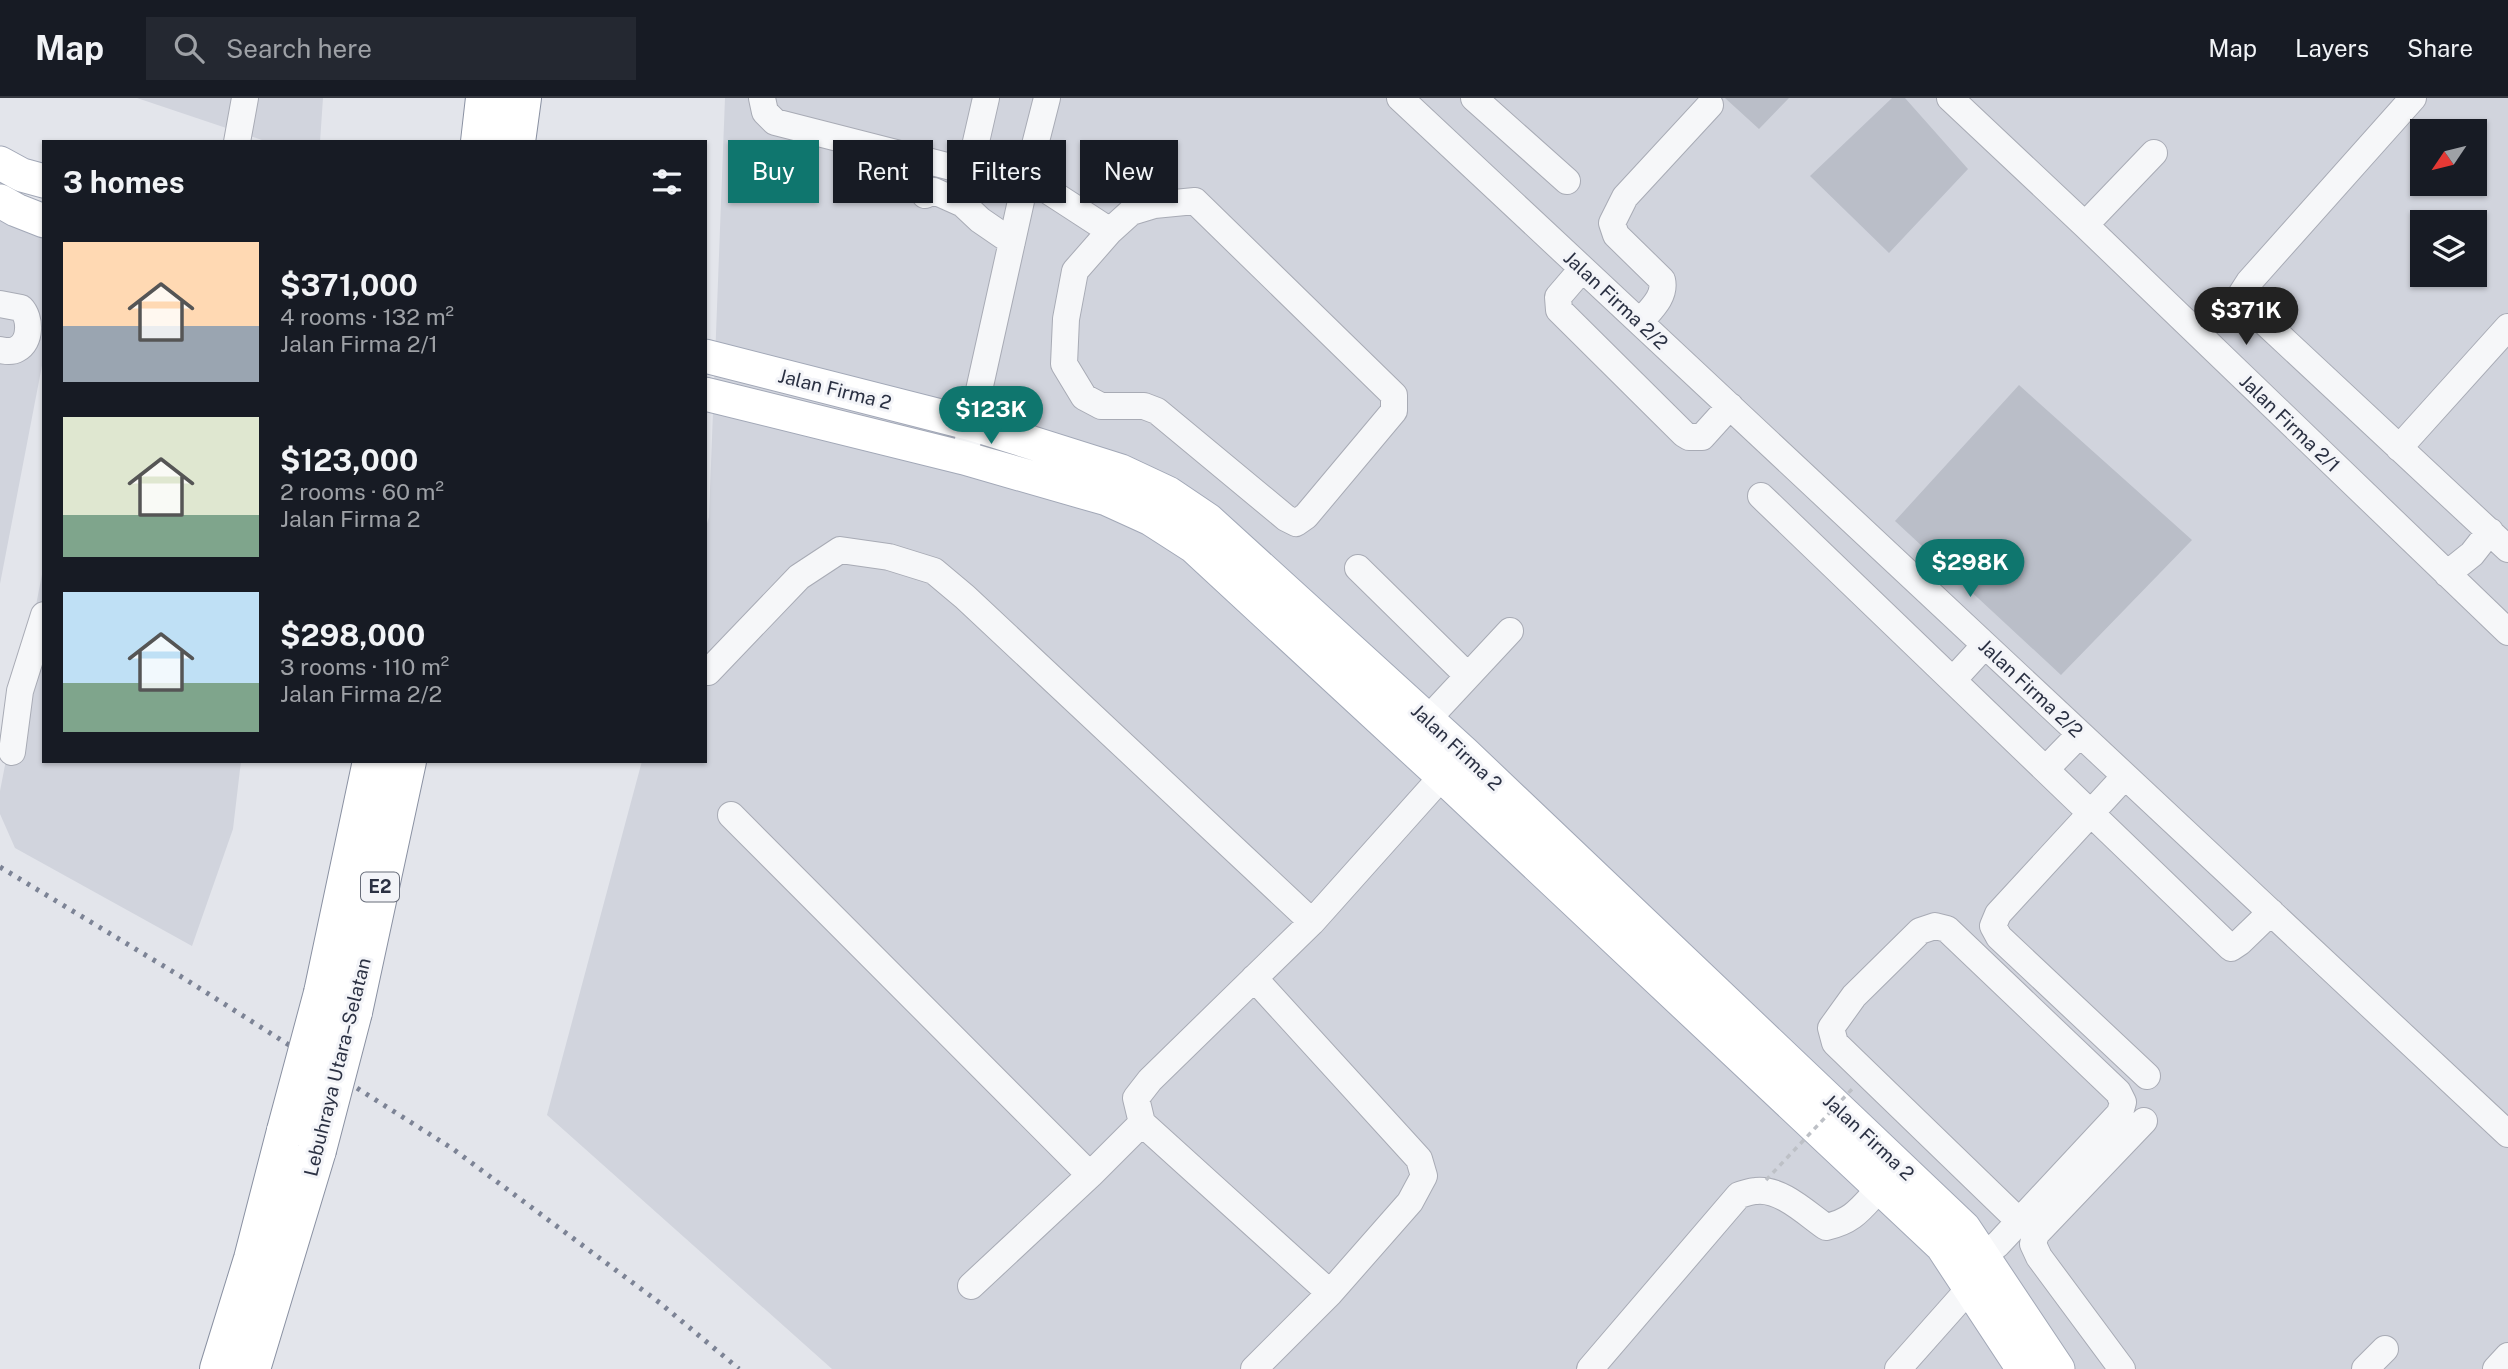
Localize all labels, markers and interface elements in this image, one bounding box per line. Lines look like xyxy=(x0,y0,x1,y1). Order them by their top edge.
search box xyxy=(146,17,636,80)
text: Map xyxy=(35,29,104,67)
icon: search xyxy=(170,29,208,67)
text: Search here xyxy=(226,33,372,64)
text: Map xyxy=(2208,34,2257,62)
text: Layers xyxy=(2295,34,2369,62)
text: Share xyxy=(2407,34,2473,62)
north arrow xyxy=(2410,119,2487,196)
map controls xyxy=(2410,119,2487,287)
chip: Buy xyxy=(728,140,819,203)
chip: Rent xyxy=(833,140,933,203)
chip: Filters xyxy=(947,140,1066,203)
chip: New xyxy=(1080,140,1178,203)
icon: filters xyxy=(648,163,686,201)
text: 3 homes xyxy=(63,164,185,200)
button: layers xyxy=(2410,210,2487,287)
street label: Jalan Firma 2/2 xyxy=(1559,246,1673,354)
text: $371,000 xyxy=(280,267,418,303)
icon: home xyxy=(119,270,203,354)
pin: $371K xyxy=(2197,288,2295,347)
text: $371K xyxy=(2210,296,2282,323)
text: 4 rooms · 132 m² xyxy=(280,303,454,330)
text: Jalan Firma 2/1 xyxy=(280,330,438,357)
street label: Jalan Firma 2 xyxy=(776,364,894,414)
street label: Jalan Firma 2/1 xyxy=(2235,370,2345,476)
pin: $123K xyxy=(942,386,1040,446)
text: $123K xyxy=(955,395,1027,422)
text: $123,000 xyxy=(280,442,418,478)
icon: home xyxy=(119,445,203,529)
text: 2 rooms · 60 m² xyxy=(280,478,444,505)
text: Jalan Firma 2 xyxy=(280,505,420,532)
pin: $298K xyxy=(1921,540,2019,599)
text: $298K xyxy=(1931,548,2009,575)
text: $298,000 xyxy=(280,617,425,653)
icon: home xyxy=(119,620,203,704)
street label: Jalan Firma 2/2 xyxy=(1974,634,2088,742)
text: 3 rooms · 110 m² xyxy=(280,653,449,680)
text: Jalan Firma 2/2 xyxy=(280,680,442,707)
street label: Jalan Firma 2 xyxy=(1407,699,1507,795)
road number: E2 xyxy=(361,872,399,902)
street label: Lebuhraya Utara–Selatan xyxy=(299,956,375,1178)
street label: Jalan Firma 2 xyxy=(1819,1089,1919,1185)

